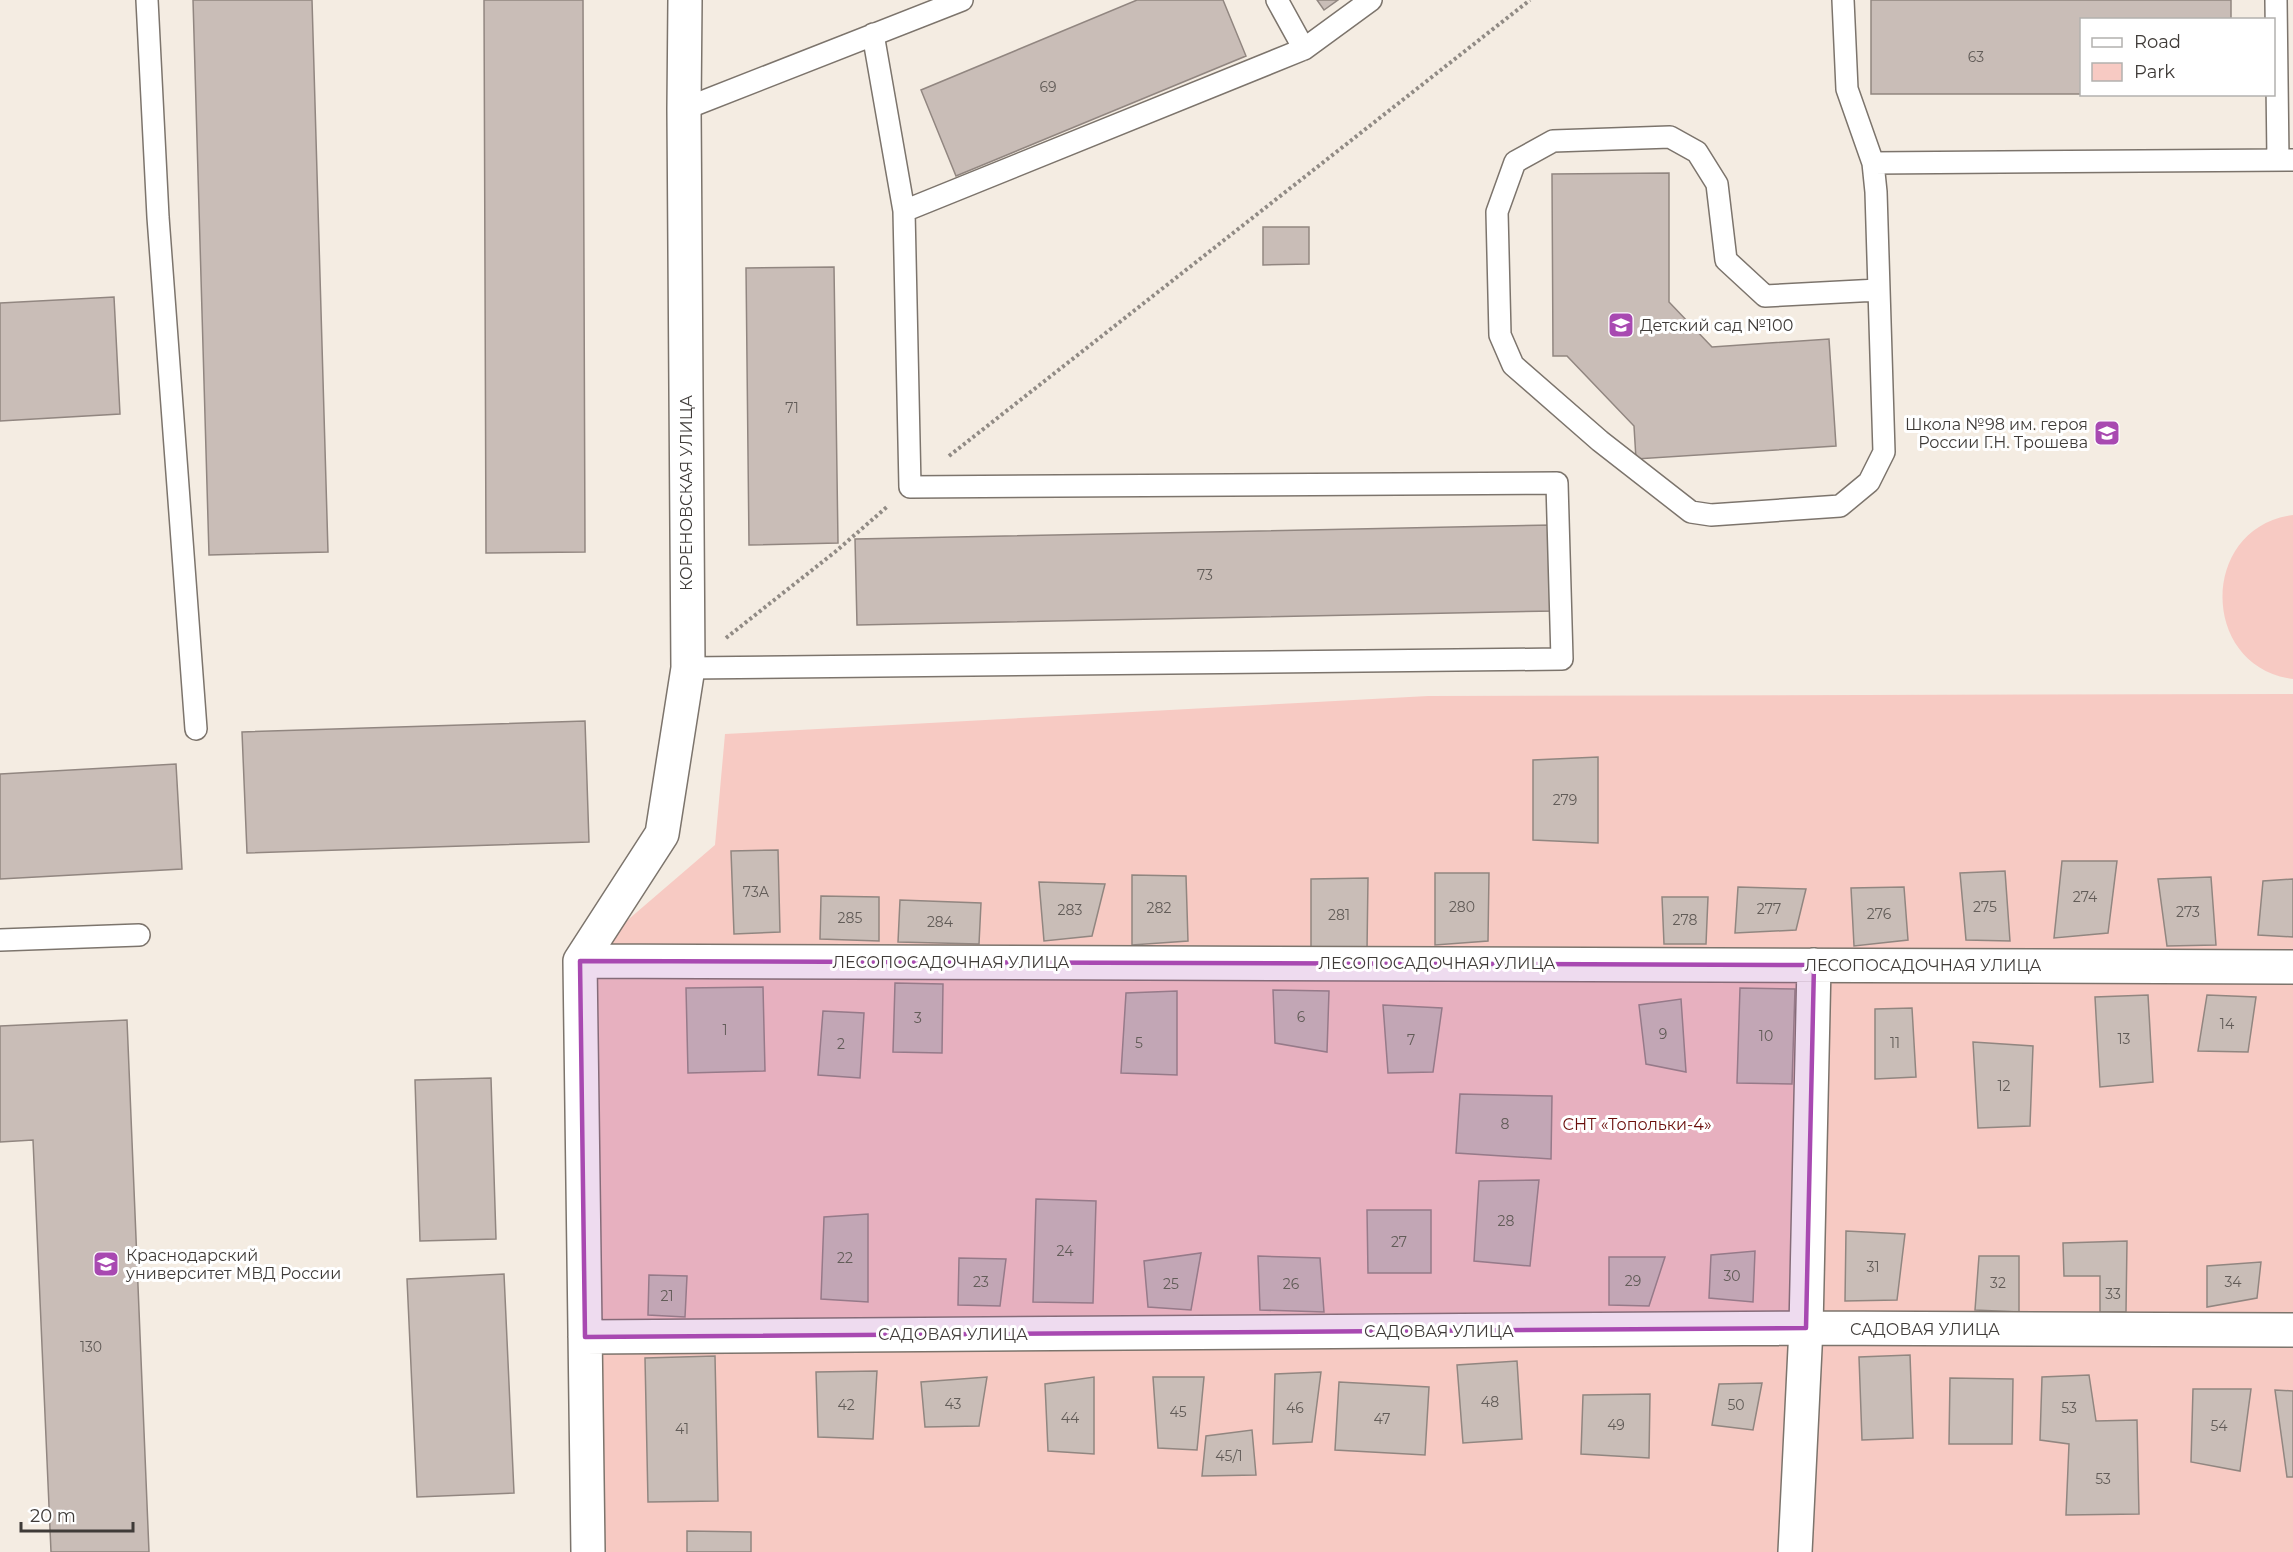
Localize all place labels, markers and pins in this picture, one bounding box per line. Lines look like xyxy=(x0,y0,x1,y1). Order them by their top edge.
school or university icon: Детский сад №100 xyxy=(1606,310,1636,340)
place label: Детский сад №100 xyxy=(1640,316,1793,335)
place label: Школа №98 им. героя России Г.Н. Трошева xyxy=(1905,415,2088,452)
school or university icon: Школа №98 им. героя России Г.Н. Трошева xyxy=(2092,418,2122,448)
place label: Краснодарский университет МВД России xyxy=(125,1246,341,1283)
school or university icon: Краснодарский университет МВД России xyxy=(91,1249,121,1279)

